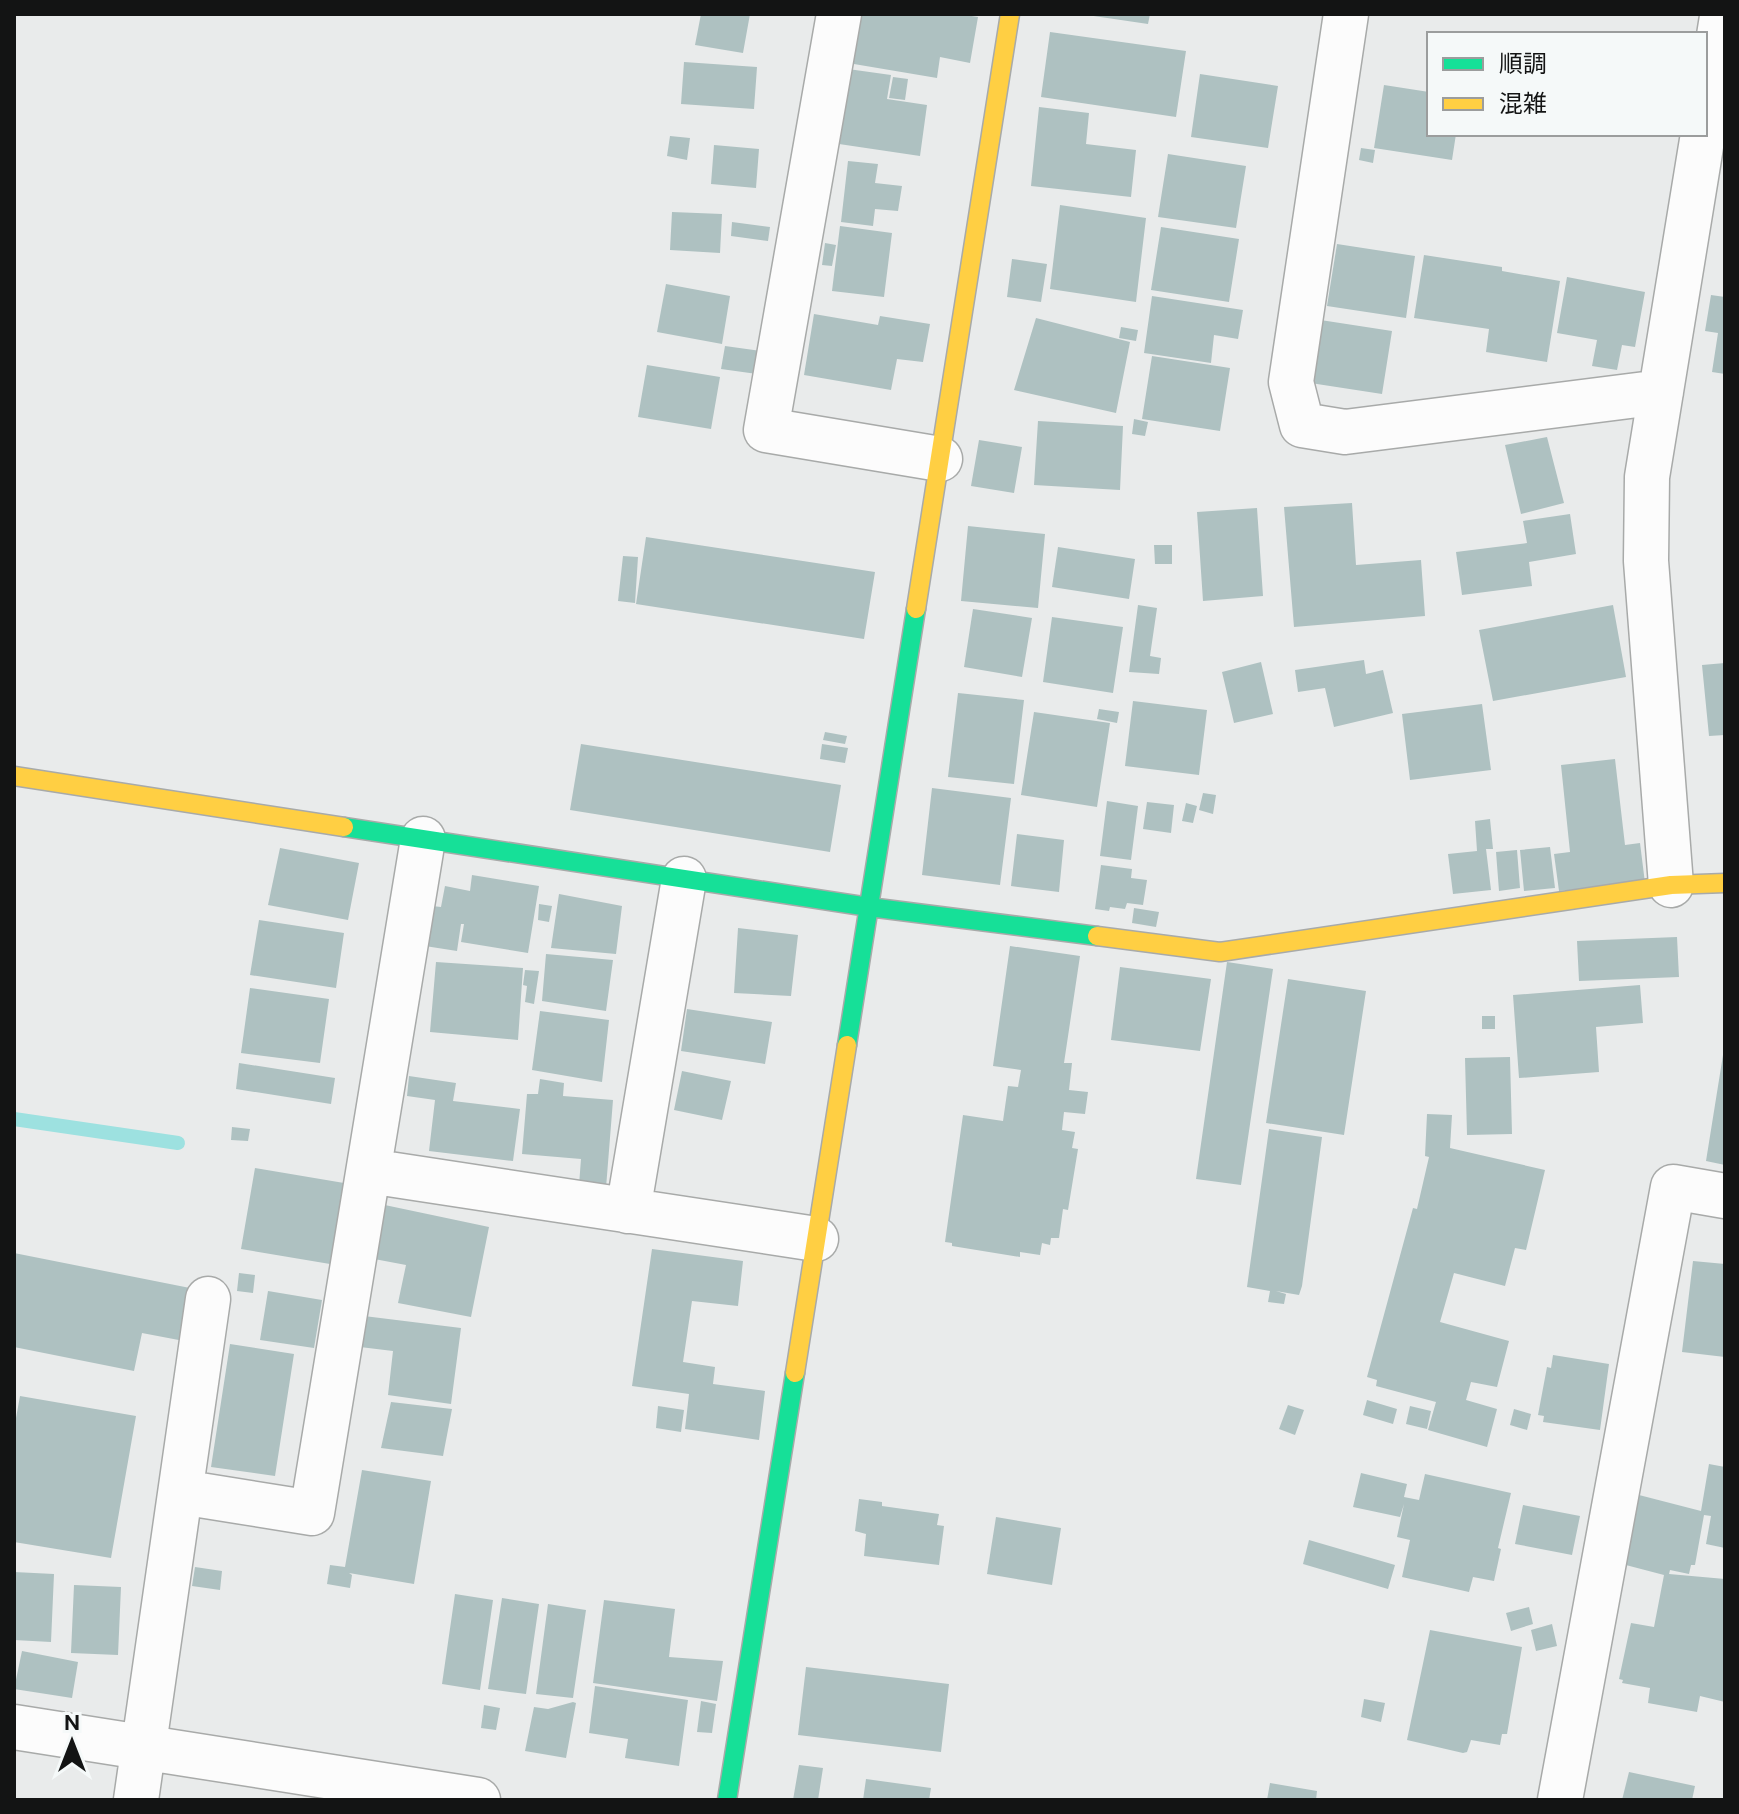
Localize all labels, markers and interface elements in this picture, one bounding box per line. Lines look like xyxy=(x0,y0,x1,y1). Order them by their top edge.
legend xyxy=(1427,32,1707,136)
text: 順調 xyxy=(1499,48,1547,79)
text: 混雑 xyxy=(1499,88,1547,119)
north arrow xyxy=(32,1702,112,1782)
text: N xyxy=(64,1708,80,1737)

